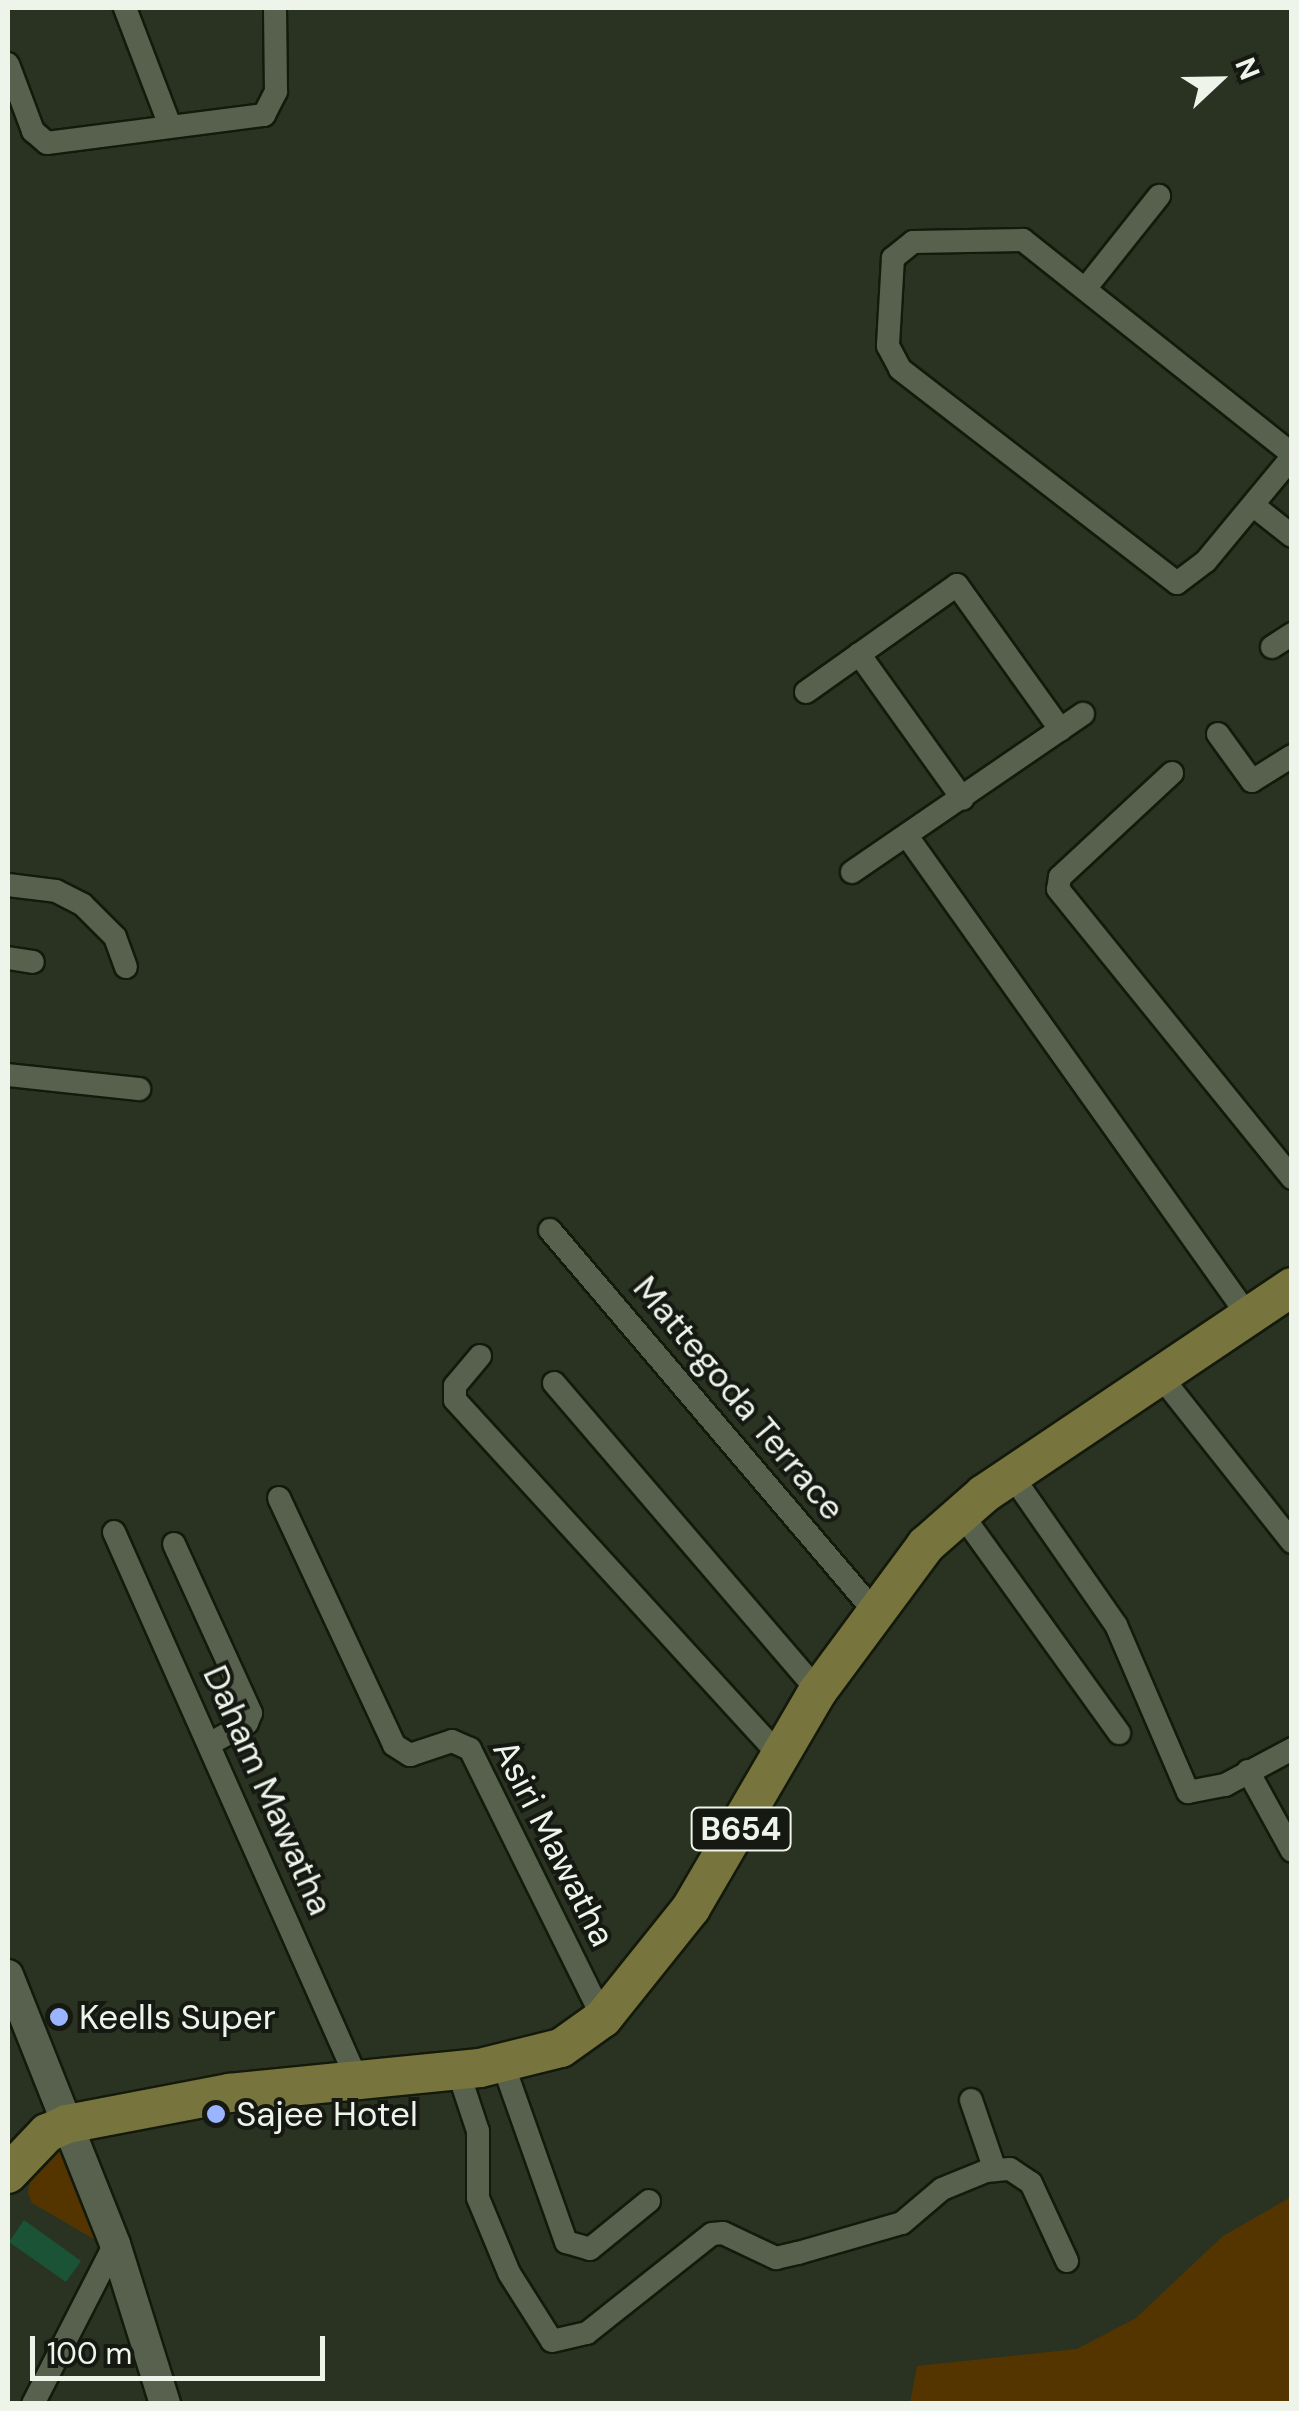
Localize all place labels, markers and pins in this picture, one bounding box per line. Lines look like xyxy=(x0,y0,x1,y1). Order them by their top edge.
place label: Keells Super xyxy=(79,1996,276,2038)
marker: Keells Super xyxy=(48,2006,70,2028)
place label: Sajee Hotel xyxy=(236,2093,418,2135)
marker: Sajee Hotel xyxy=(205,2103,227,2125)

